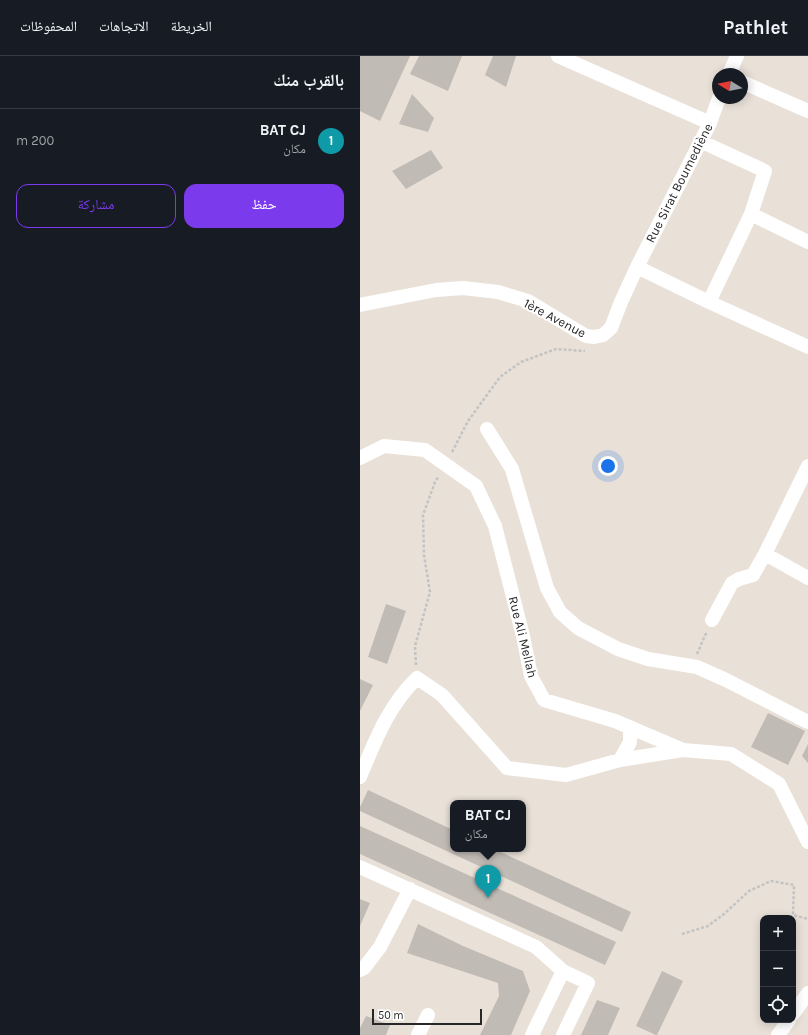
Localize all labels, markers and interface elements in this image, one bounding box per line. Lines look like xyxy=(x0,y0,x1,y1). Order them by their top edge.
text: Pathlet xyxy=(723,17,788,39)
text: المحفوظات xyxy=(20,18,77,35)
text: الاتجاهات xyxy=(99,18,149,35)
text: الخريطة xyxy=(171,18,212,35)
north arrow xyxy=(712,68,748,104)
text: بالقرب منك xyxy=(273,70,344,90)
text: BAT CJ xyxy=(260,121,306,139)
street label: Rue Sirat Boumediène xyxy=(642,121,716,245)
text: 200 m xyxy=(16,133,54,148)
text: 1 xyxy=(329,133,333,148)
text: مكان xyxy=(283,141,306,156)
button: مشاركة xyxy=(16,184,176,228)
button: حفظ xyxy=(184,184,344,228)
street label: 1ère Avenue xyxy=(521,295,589,341)
your location xyxy=(598,456,618,476)
street label: Rue Ali Mellah xyxy=(506,595,540,679)
popup xyxy=(450,800,526,852)
text: BAT CJ xyxy=(465,806,511,824)
text: مكان xyxy=(465,826,488,841)
pin: 1 xyxy=(475,865,501,898)
map controls xyxy=(760,915,796,1023)
button: + xyxy=(760,915,796,951)
button: − xyxy=(760,951,796,987)
button: locate xyxy=(760,987,796,1023)
scale bar xyxy=(372,1007,482,1026)
text: 50 m xyxy=(378,1009,404,1022)

